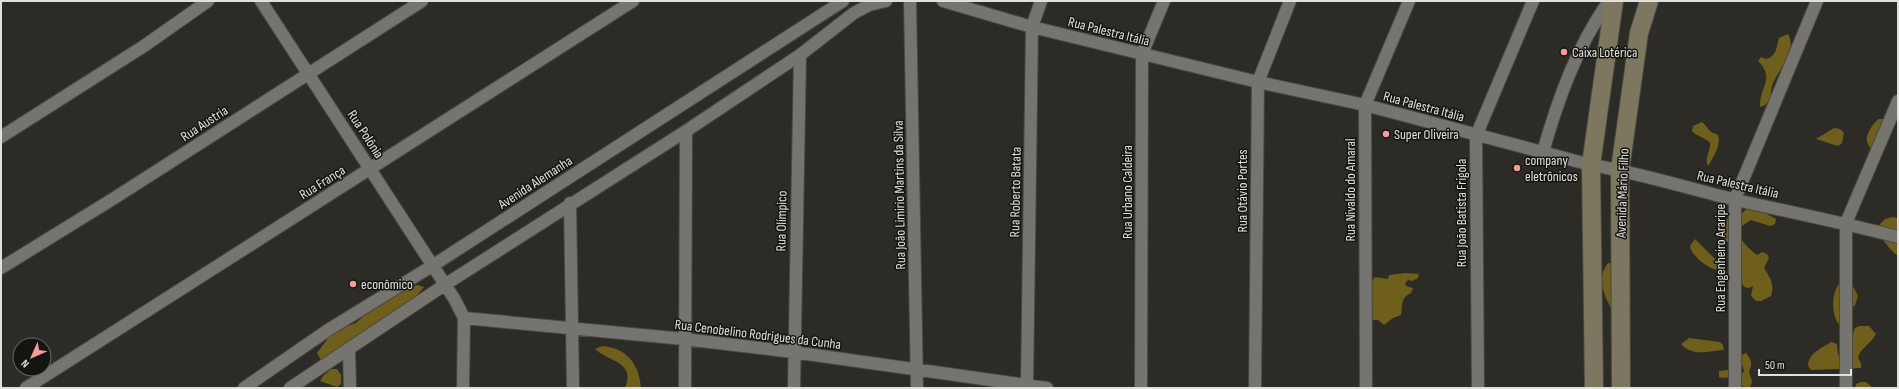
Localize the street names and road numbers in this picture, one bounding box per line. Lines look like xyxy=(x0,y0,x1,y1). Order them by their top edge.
street label: Rua Palestra Itália xyxy=(1066,13,1151,50)
street label: Rua Palestra Itália xyxy=(1381,87,1466,125)
street label: Rua Austria xyxy=(177,102,231,145)
street label: Rua Polônia xyxy=(344,107,387,162)
street label: Rua João Limirio Martins da Silva xyxy=(890,120,909,270)
street label: Rua Nivaldo do Amaral xyxy=(1342,138,1359,242)
street label: Rua Urbano Caldeira xyxy=(1119,145,1136,239)
street label: Rua Roberto Batata xyxy=(1006,147,1025,238)
street label: Avenida Mário Filho xyxy=(1612,148,1633,239)
street label: Rua Otávio Portes xyxy=(1234,149,1251,233)
street label: Avenida Alemanha xyxy=(494,152,576,213)
street label: Rua João Batista Frigola xyxy=(1453,159,1470,267)
street label: Rua França xyxy=(296,162,348,203)
street label: Rua Palestra Itália xyxy=(1695,167,1780,202)
street label: Rua Olímpico xyxy=(772,190,791,252)
street label: Rua Engenheiro Araripe xyxy=(1712,204,1729,312)
street label: Rua Cenobelino Rodrigues da Cunha xyxy=(674,316,842,353)

